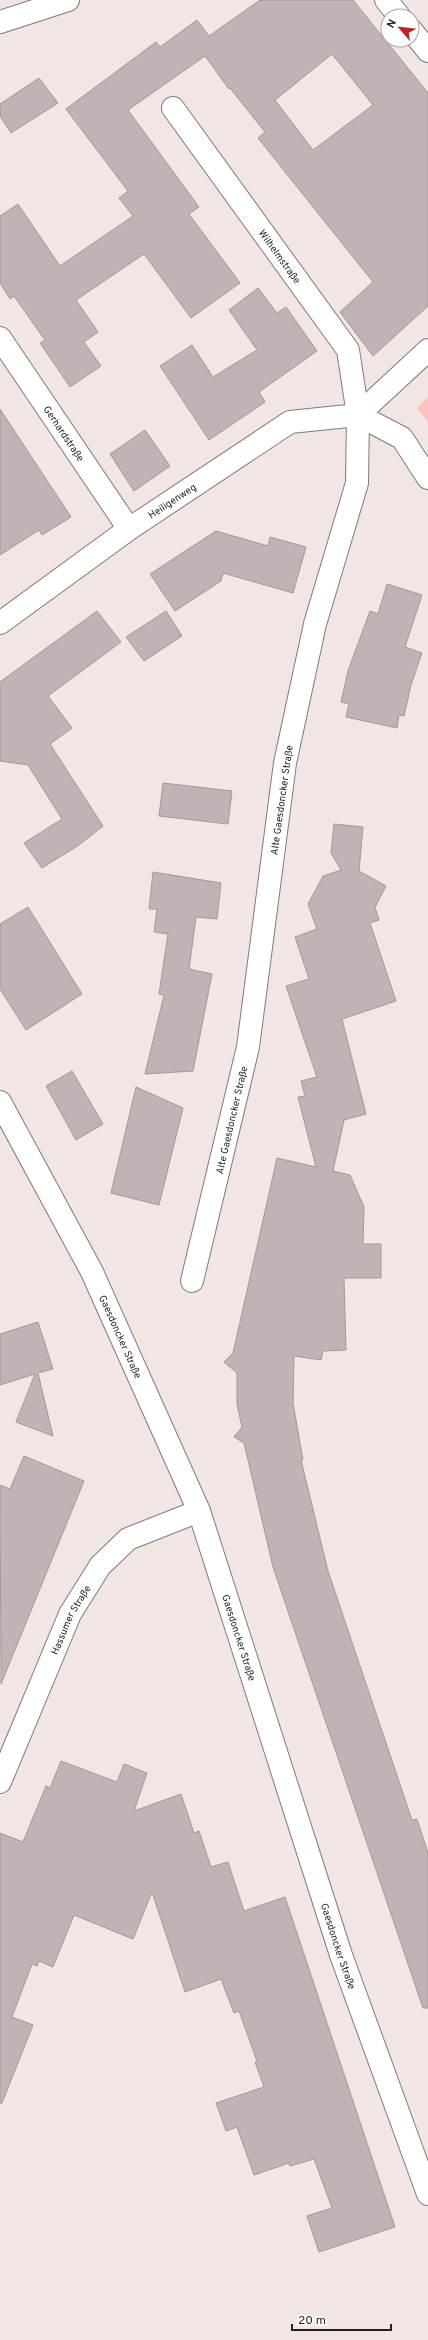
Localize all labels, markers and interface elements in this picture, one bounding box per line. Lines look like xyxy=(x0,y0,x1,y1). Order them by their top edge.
north arrow xyxy=(380,8,420,48)
text: N xyxy=(384,17,400,31)
street label: Wilhelmstraße xyxy=(255,228,303,287)
street label: Gerhardstraße xyxy=(40,404,87,464)
street label: Heiligenweg xyxy=(146,481,199,522)
street label: Alte Gaesdoncker Straße xyxy=(268,744,297,856)
street label: Alte Gaesdoncker Straße xyxy=(214,1065,251,1176)
street label: Gaesdoncker Straße xyxy=(95,1293,144,1381)
street label: Hassumer Straße xyxy=(49,1583,94,1657)
street label: Gaesdoncker Straße xyxy=(218,1593,258,1683)
street label: Gaesdoncker Straße xyxy=(317,1902,358,1991)
scale bar xyxy=(292,2306,391,2332)
text: 20 m xyxy=(298,2313,326,2329)

